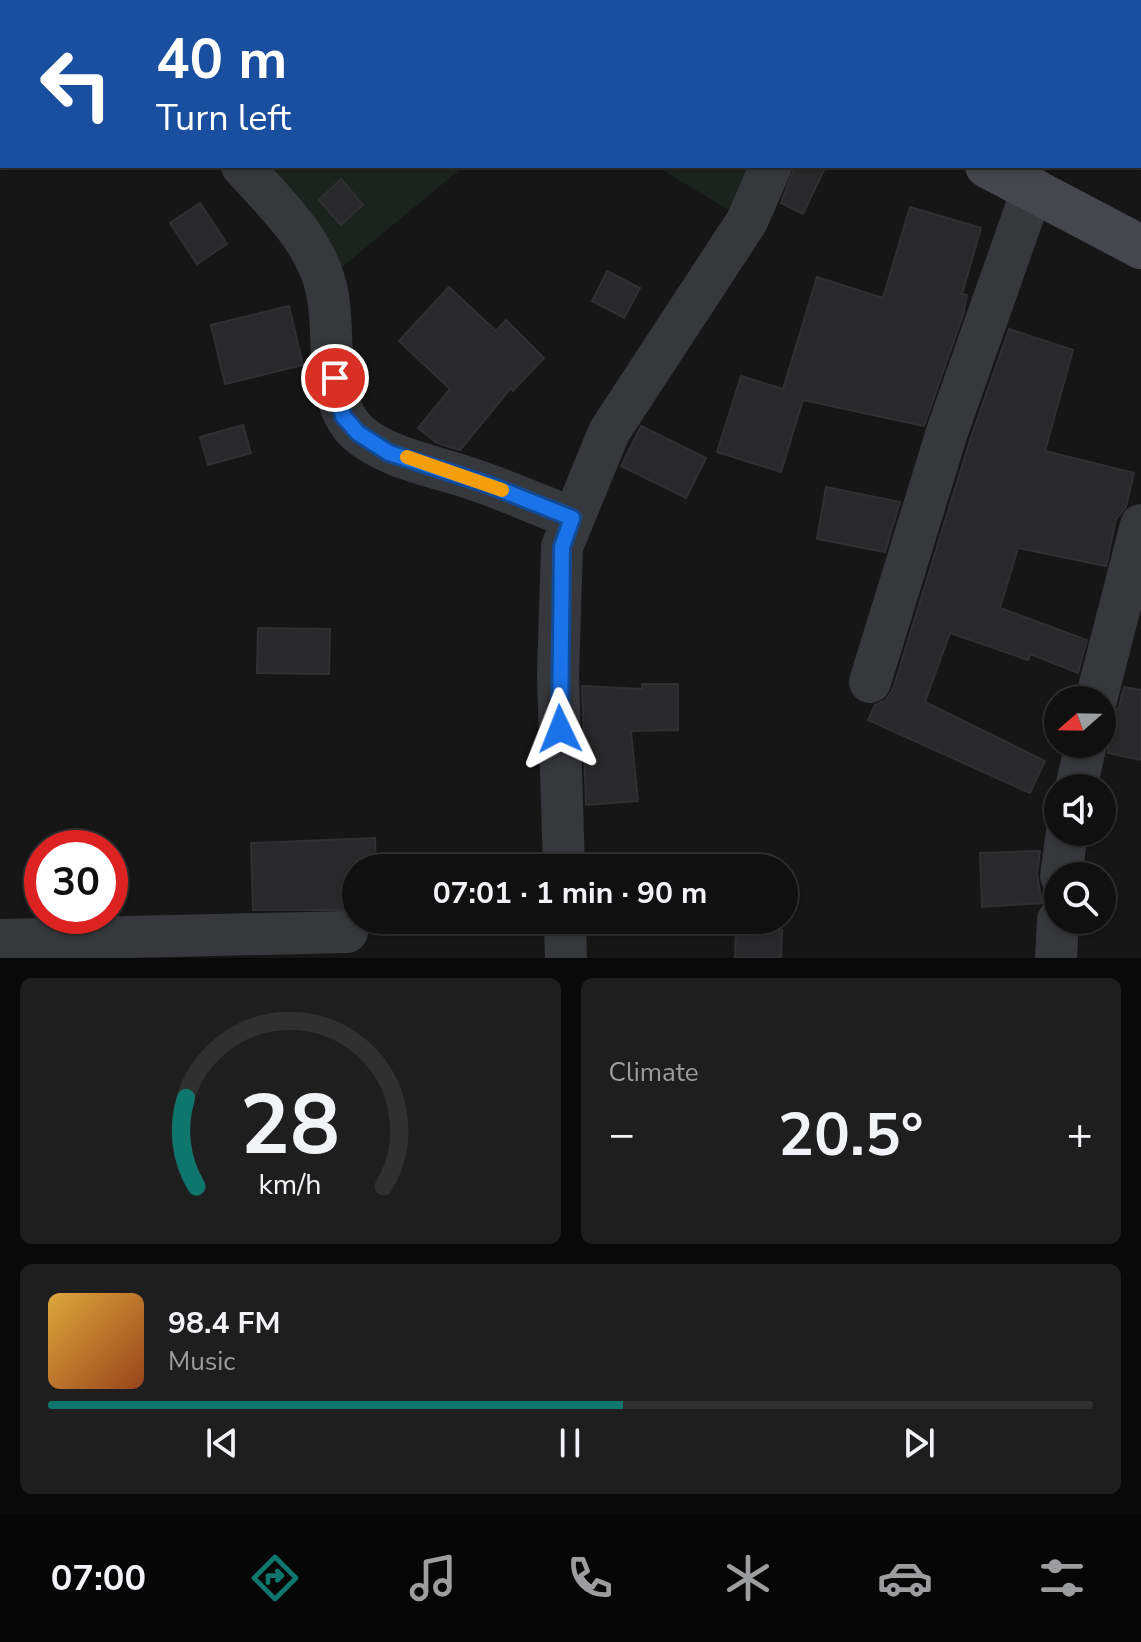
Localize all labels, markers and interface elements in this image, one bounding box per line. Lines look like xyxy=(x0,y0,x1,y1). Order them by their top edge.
text: 40 m xyxy=(156,21,287,98)
icon: left xyxy=(24,32,128,136)
text: Turn left xyxy=(156,94,291,143)
pin xyxy=(301,344,369,412)
icon: arrive xyxy=(313,356,357,400)
north arrow xyxy=(1044,686,1116,758)
map controls xyxy=(1044,686,1116,934)
position arrow xyxy=(518,687,602,771)
button: sound xyxy=(1044,774,1116,846)
speed limit sign: 30 xyxy=(24,830,128,934)
button: search xyxy=(1044,862,1116,934)
text: 07:01 · 1 min · 90 m xyxy=(433,873,707,914)
text: Climate xyxy=(609,1055,699,1090)
text: 28 xyxy=(240,1069,340,1182)
text: 20.5° xyxy=(778,1094,924,1176)
text: − xyxy=(609,1105,635,1165)
text: + xyxy=(1067,1105,1093,1165)
text: km/h xyxy=(259,1165,322,1204)
text: 98.4 FM xyxy=(168,1303,280,1344)
text: Music xyxy=(168,1344,235,1379)
icon: previous xyxy=(200,1421,244,1465)
icon: pause xyxy=(548,1421,592,1465)
icon: next xyxy=(897,1421,941,1465)
icon: directions xyxy=(247,1550,303,1606)
icon: music xyxy=(405,1550,461,1606)
icon: phone xyxy=(562,1550,618,1606)
icon: climate xyxy=(720,1550,776,1606)
icon: car xyxy=(877,1550,933,1606)
icon: filters xyxy=(1034,1550,1090,1606)
text: 07:00 xyxy=(51,1554,146,1603)

